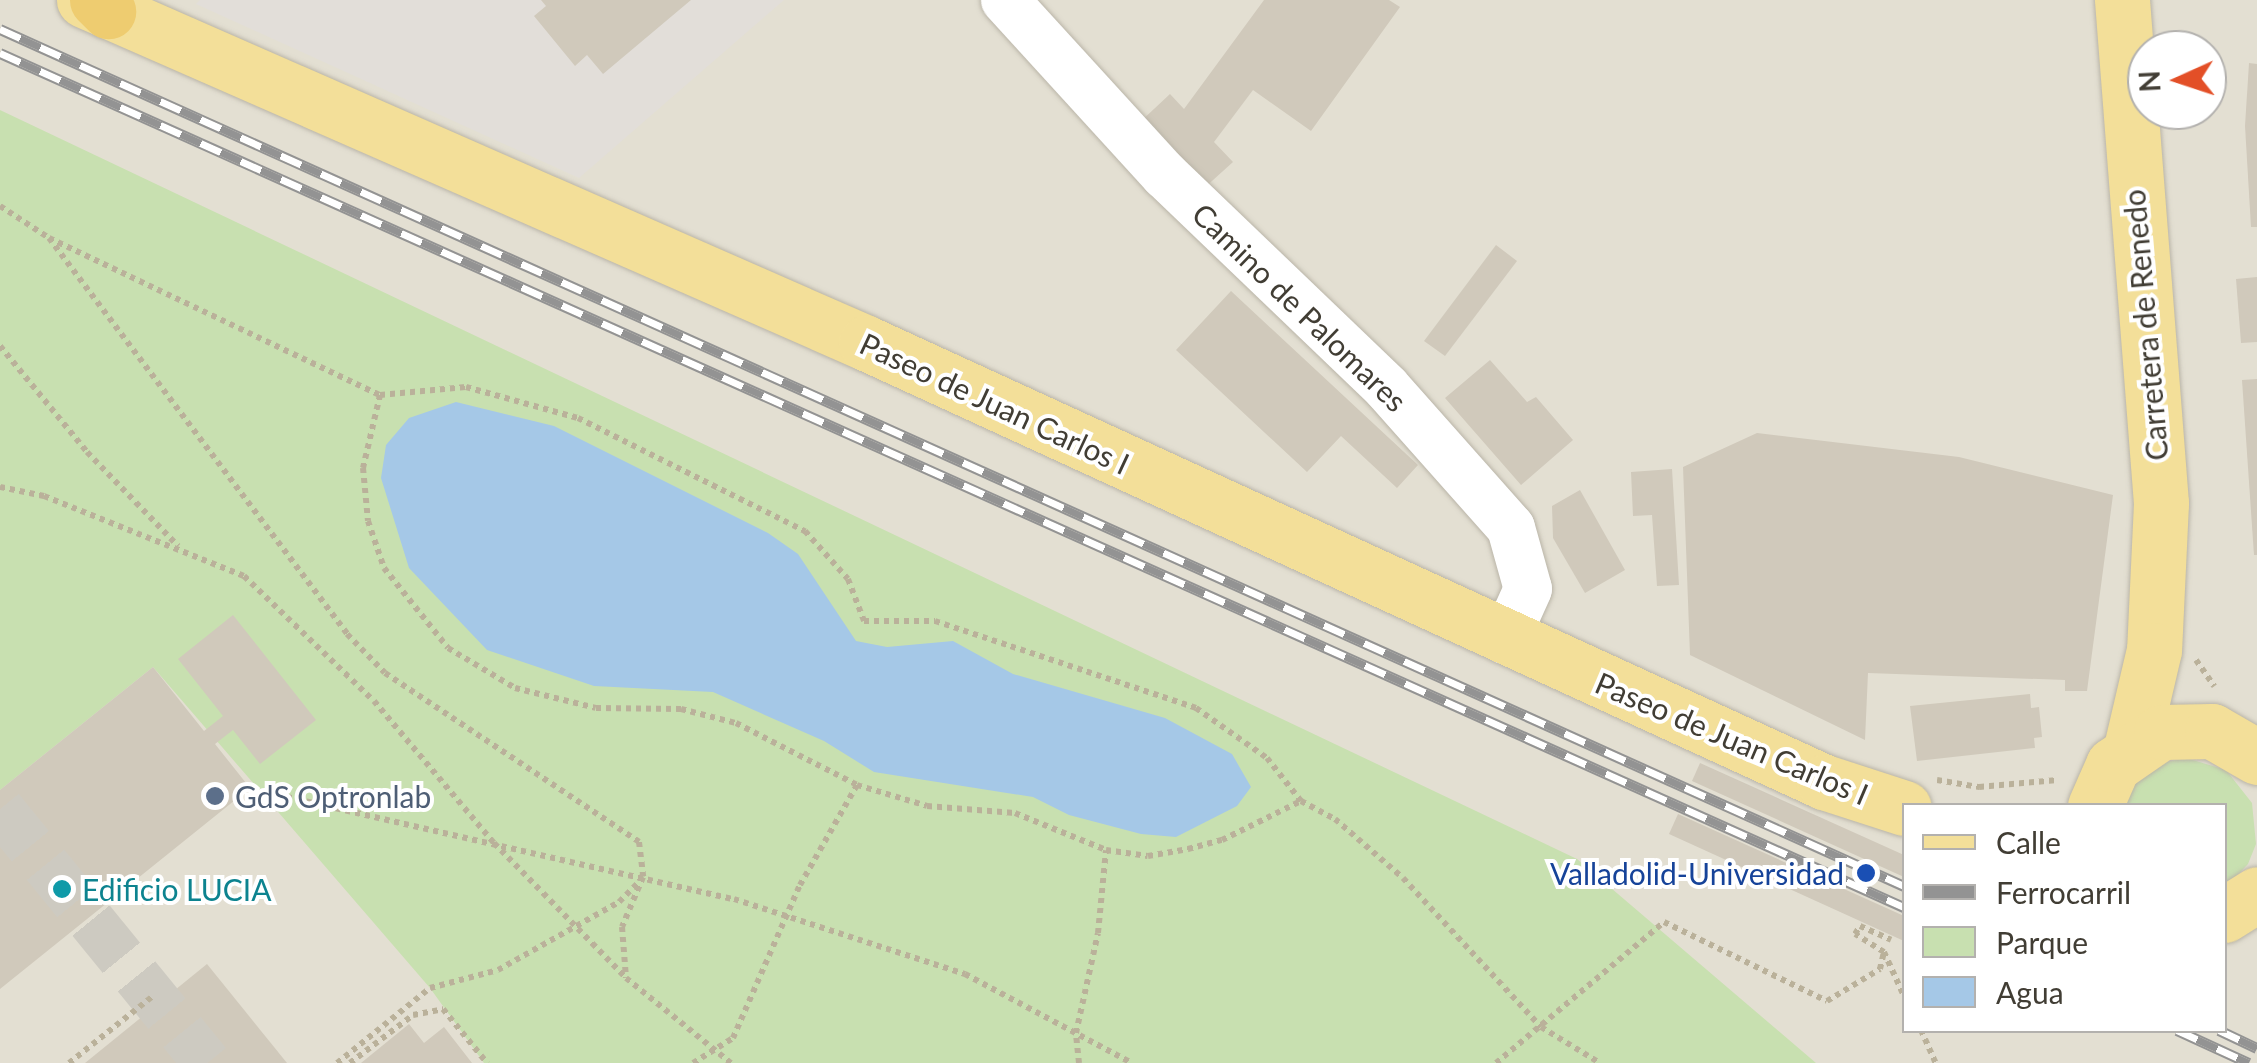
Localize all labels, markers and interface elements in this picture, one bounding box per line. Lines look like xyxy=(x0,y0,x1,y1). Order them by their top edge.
north arrow xyxy=(2127,30,2227,130)
text: N xyxy=(2131,70,2167,93)
street label: Carretera de Renedo xyxy=(2115,188,2175,462)
street label: Camino de Palomares xyxy=(1185,195,1415,419)
street label: Paseo de Juan Carlos I xyxy=(854,325,1136,481)
street label: Paseo de Juan Carlos I xyxy=(1590,664,1874,812)
place label: GdS Optronlab xyxy=(235,778,431,814)
marker: GdS Optronlab xyxy=(204,785,226,807)
legend xyxy=(1902,803,2227,1033)
text: Calle xyxy=(1996,824,2061,860)
place label: Valladolid-Universidad xyxy=(1550,855,1844,891)
marker: Valladolid-Universidad xyxy=(1853,860,1879,886)
place label: Edificio LUCIA xyxy=(82,871,272,907)
text: Ferrocarril xyxy=(1996,874,2131,910)
marker: Edificio LUCIA xyxy=(51,878,73,900)
text: Parque xyxy=(1996,924,2088,960)
text: Agua xyxy=(1996,974,2064,1010)

